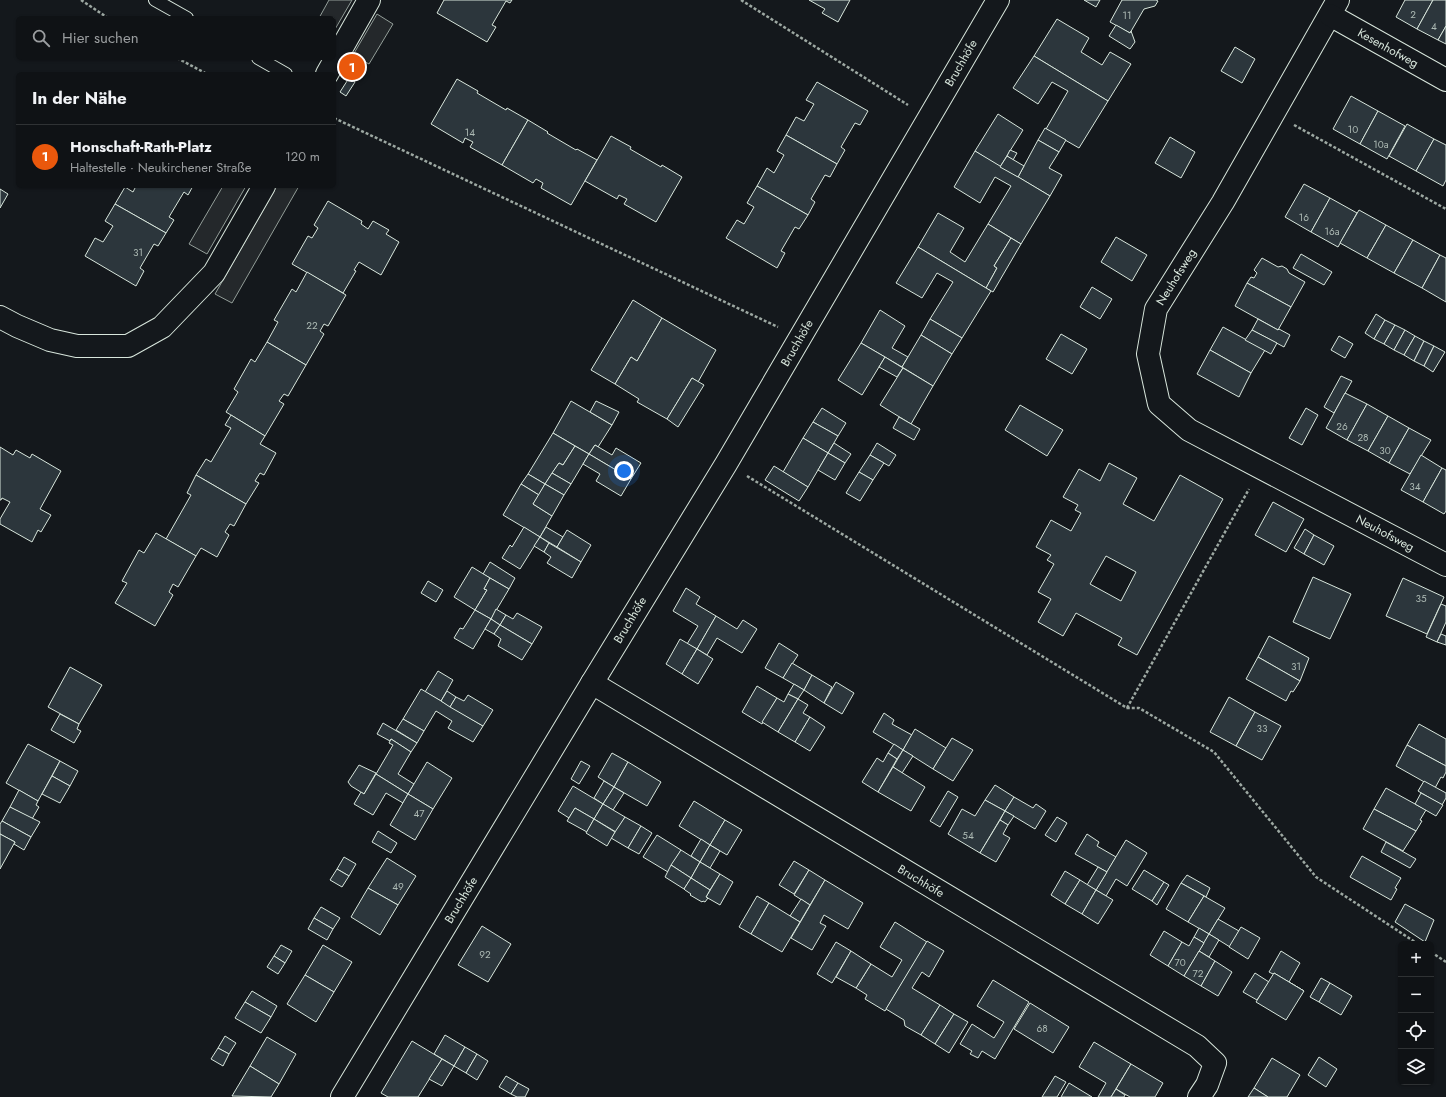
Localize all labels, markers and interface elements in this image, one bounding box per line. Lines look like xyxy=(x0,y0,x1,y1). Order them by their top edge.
house number: 2 xyxy=(1410,7,1416,22)
house number: 11 xyxy=(1123,8,1132,23)
search box xyxy=(16,16,336,60)
house number: 4 xyxy=(1431,19,1437,34)
street label: Kesenhofweg xyxy=(1354,24,1422,72)
icon: search xyxy=(30,27,52,49)
text: Hier suchen xyxy=(62,27,139,49)
street label: Bruchhöfe xyxy=(940,36,982,90)
pin: 1 xyxy=(339,52,365,82)
text: In der Nähe xyxy=(32,86,127,110)
house number: 10 xyxy=(1348,122,1358,137)
house number: 14 xyxy=(465,125,475,140)
text: Honschaft-Rath-Platz xyxy=(70,136,212,158)
house number: 10a xyxy=(1373,137,1389,152)
text: 1 xyxy=(42,147,48,166)
text: 120 m xyxy=(285,147,320,166)
text: Haltestelle · Neukirchener Straße xyxy=(70,158,251,177)
house number: 16 xyxy=(1299,210,1309,225)
house number: 16a xyxy=(1324,224,1340,239)
house number: 31 xyxy=(133,245,143,260)
street label: Neuhofsweg xyxy=(1151,245,1201,309)
street label: Bruchhöfe xyxy=(776,316,818,370)
house number: 22 xyxy=(306,318,318,333)
house number: 26 xyxy=(1336,419,1348,434)
house number: 28 xyxy=(1357,430,1369,445)
house number: 30 xyxy=(1379,443,1391,458)
your location xyxy=(614,461,634,481)
house number: 34 xyxy=(1409,479,1421,494)
street label: Neuhofsweg xyxy=(1353,510,1417,556)
house number: 35 xyxy=(1415,591,1427,606)
street label: Bruchhöfe xyxy=(609,593,651,647)
house number: 31 xyxy=(1291,659,1301,674)
house number: 33 xyxy=(1257,721,1268,736)
house number: 47 xyxy=(413,806,425,821)
house number: 54 xyxy=(962,828,974,843)
street label: Bruchhöfe xyxy=(894,860,948,902)
street label: Bruchhöfe xyxy=(440,873,482,927)
house number: 49 xyxy=(392,879,404,894)
map controls xyxy=(1398,941,1434,1085)
button: + xyxy=(1398,941,1434,977)
house number: 92 xyxy=(479,947,491,962)
house number: 70 xyxy=(1174,955,1186,970)
house number: 72 xyxy=(1193,966,1204,981)
button: − xyxy=(1398,977,1434,1013)
button: locate xyxy=(1398,1013,1434,1049)
house number: 68 xyxy=(1036,1021,1048,1036)
button: layers xyxy=(1398,1049,1434,1085)

